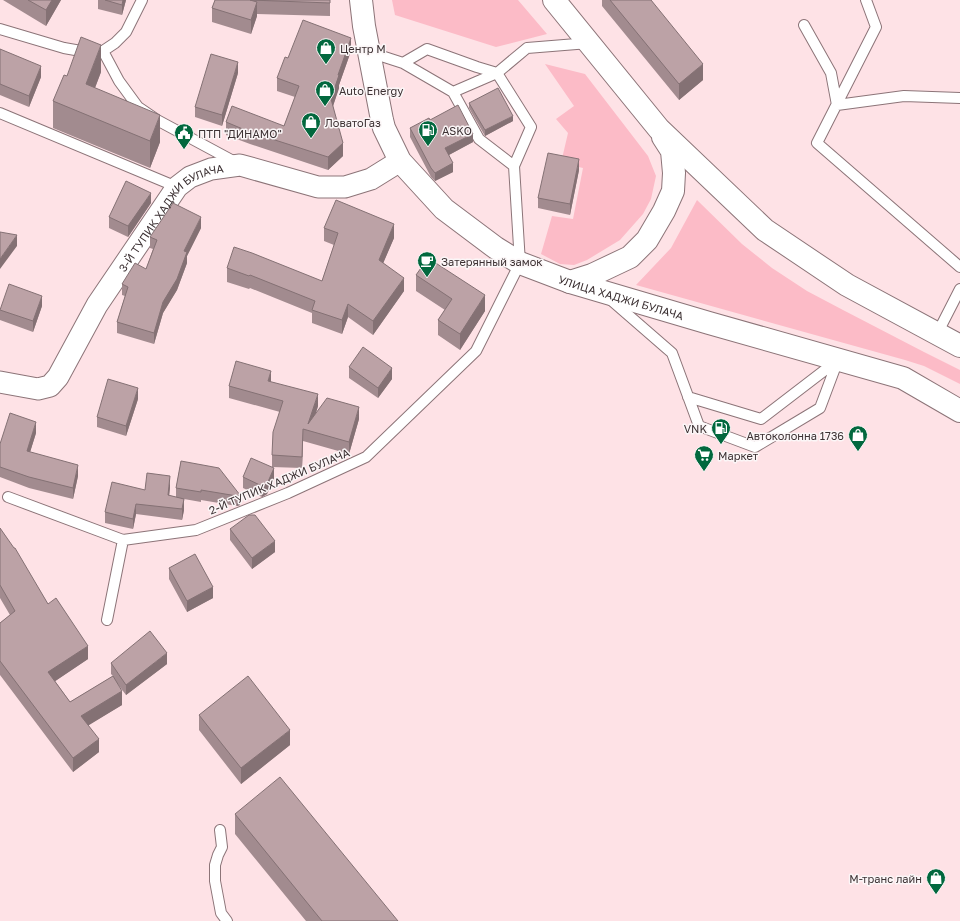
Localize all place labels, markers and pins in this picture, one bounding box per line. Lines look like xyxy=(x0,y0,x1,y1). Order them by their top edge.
shop icon: Центр М xyxy=(315,37,337,65)
place label: Центр М xyxy=(340,42,386,55)
shop icon: Auto Energy xyxy=(314,79,336,107)
place label: Auto Energy xyxy=(339,84,404,97)
shop icon: ЛоватоГаз xyxy=(300,111,322,139)
place label: ЛоватоГаз xyxy=(325,116,381,129)
fuel station icon: ASKO xyxy=(417,119,439,147)
public building icon: ПТП "ДИНАМО" xyxy=(173,122,195,150)
place label: ASKO xyxy=(442,124,472,137)
place label: ПТП "ДИНАМО" xyxy=(198,127,282,140)
cafe icon: Затерянный замок xyxy=(416,250,438,278)
place label: Затерянный замок xyxy=(441,255,543,268)
fuel station icon: VNK xyxy=(710,417,732,445)
place label: VNK xyxy=(684,422,707,435)
shop icon: Автоколонна 1736 xyxy=(847,424,869,452)
place label: Автоколонна 1736 xyxy=(746,429,844,442)
supermarket icon: Маркет xyxy=(693,444,715,472)
place label: Маркет xyxy=(718,449,759,462)
shop icon: М-транс лайн xyxy=(925,867,947,895)
place label: М-транс лайн xyxy=(849,872,922,885)

